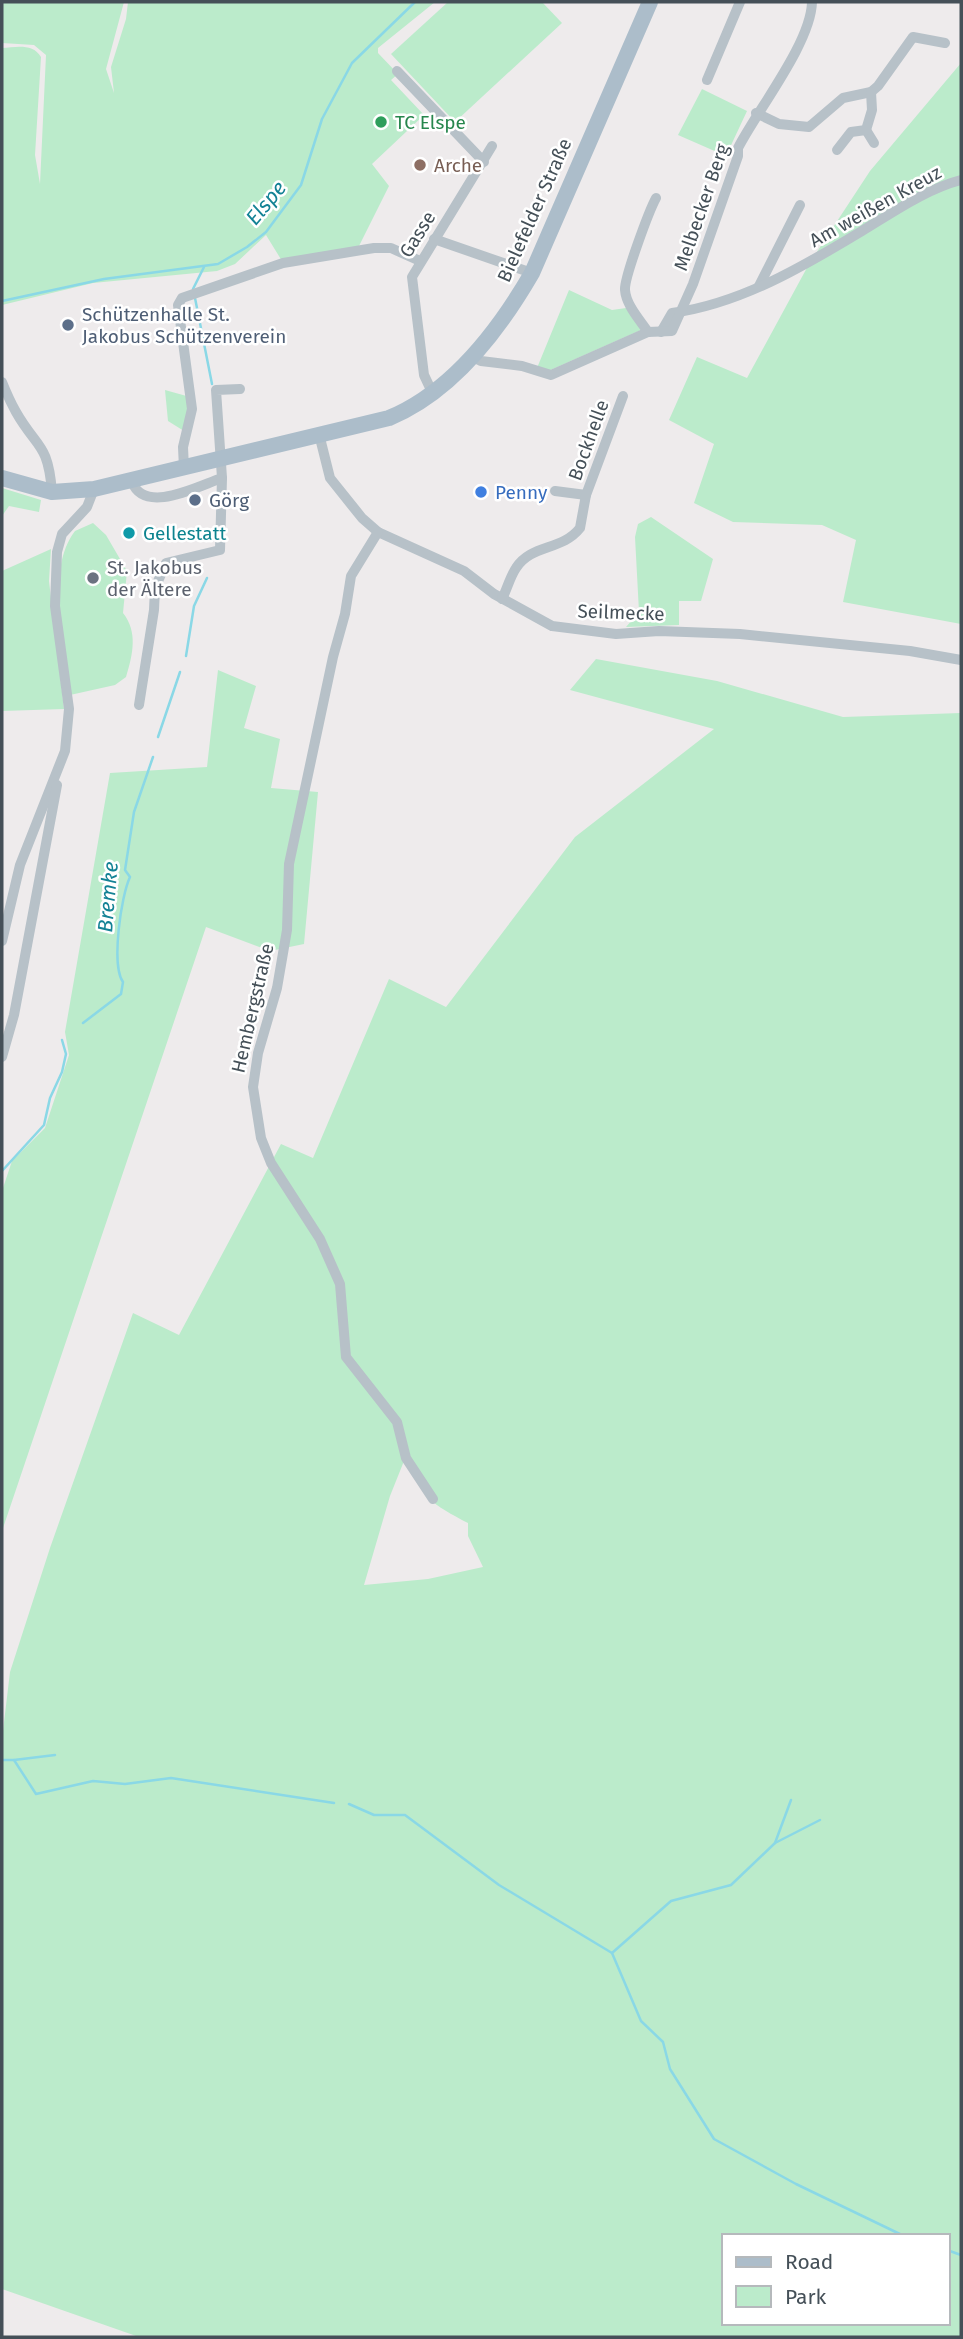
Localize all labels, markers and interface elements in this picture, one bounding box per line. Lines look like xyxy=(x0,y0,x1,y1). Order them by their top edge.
place label: TC Elspe xyxy=(395,111,466,134)
marker: TC Elspe xyxy=(373,114,389,130)
street label: Bielefelder Straße xyxy=(492,135,576,286)
street label: Melbecker Berg xyxy=(669,141,734,274)
place label: Arche xyxy=(434,154,482,177)
marker: Arche xyxy=(412,157,428,173)
street label: Am weißen Kreuz xyxy=(805,161,945,252)
water label: Elspe xyxy=(240,175,292,230)
street label: Gasse xyxy=(394,207,440,262)
place label: Schützenhalle St. Jakobus Schützenverein xyxy=(82,303,286,348)
marker: Schützenhalle St. Jakobus Schützenverein xyxy=(60,317,76,333)
street label: Bockhelle xyxy=(563,397,614,484)
place label: Penny xyxy=(495,481,548,504)
marker: Penny xyxy=(473,484,489,500)
place label: Görg xyxy=(209,489,249,512)
marker: Görg xyxy=(187,492,203,508)
place label: Gellestatt xyxy=(143,522,227,545)
marker: Gellestatt xyxy=(121,525,137,541)
place label: St. Jakobus der Ältere xyxy=(107,556,202,601)
marker: St. Jakobus der Ältere xyxy=(85,570,101,586)
street label: Seilmecke xyxy=(577,599,665,626)
water label: Bremke xyxy=(92,860,124,933)
street label: Hembergstraße xyxy=(226,941,279,1075)
legend xyxy=(722,2234,949,2325)
text: Road xyxy=(785,2249,833,2275)
text: Park xyxy=(785,2284,827,2310)

